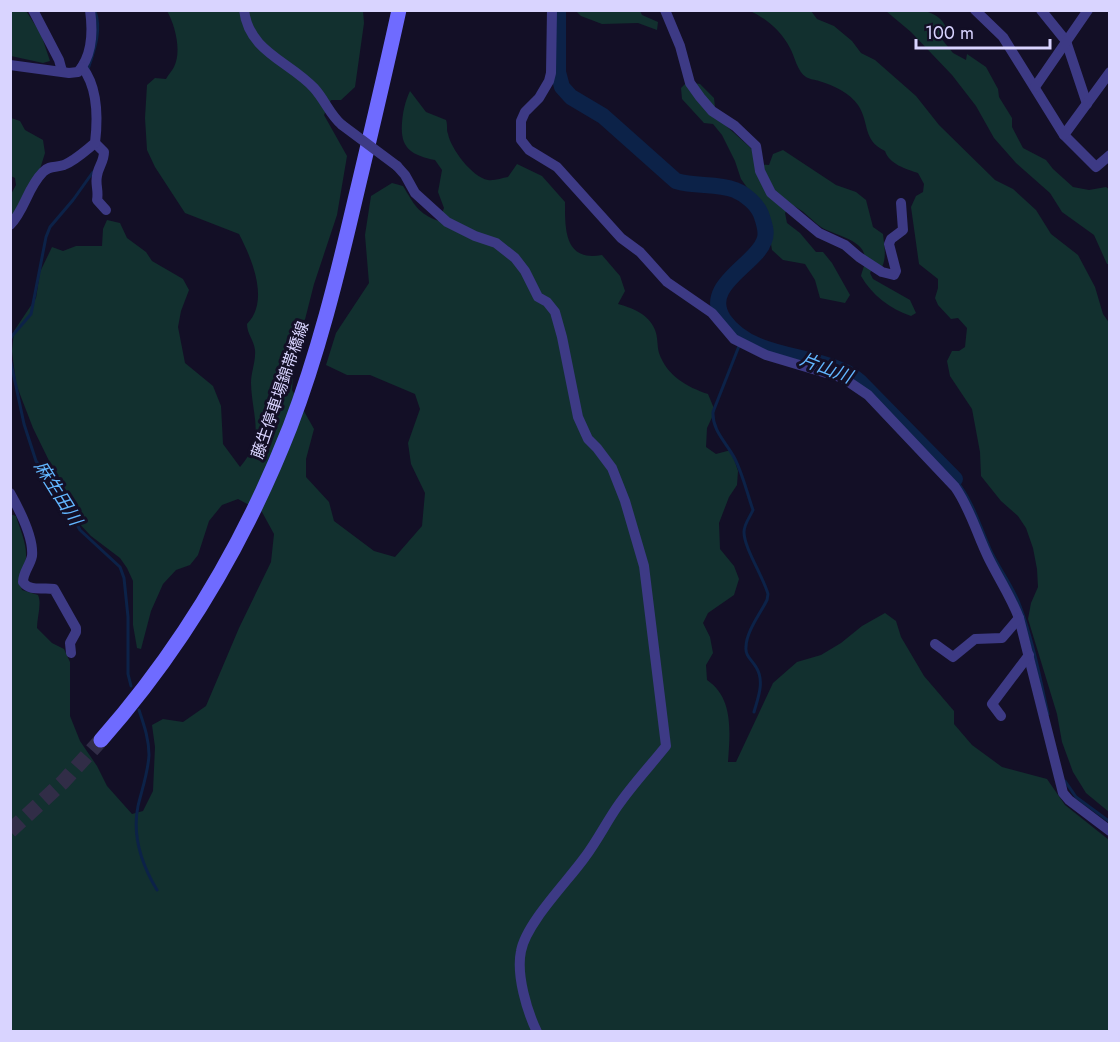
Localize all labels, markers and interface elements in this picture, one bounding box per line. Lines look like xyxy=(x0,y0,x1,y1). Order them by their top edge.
scale bar xyxy=(916,12,1050,50)
text: 100 m xyxy=(925,20,974,46)
street label: 藤生停車場錦帯橋線 xyxy=(246,318,314,462)
water label: 片山川 xyxy=(796,346,858,391)
water label: 麻生田川 xyxy=(28,456,89,532)

